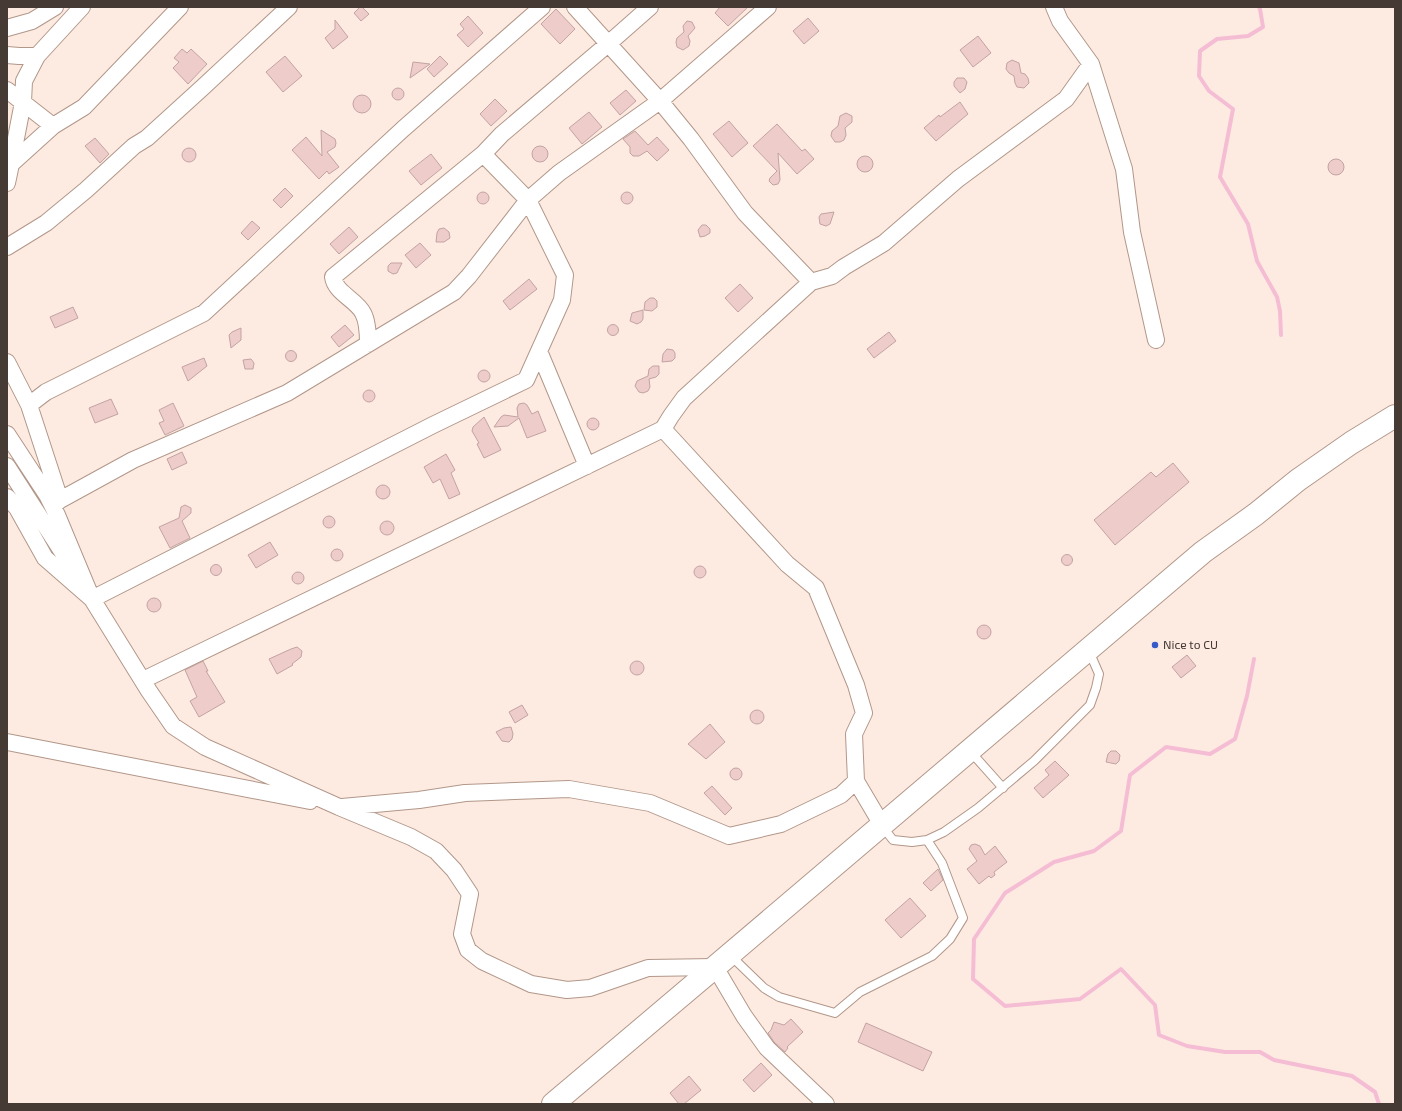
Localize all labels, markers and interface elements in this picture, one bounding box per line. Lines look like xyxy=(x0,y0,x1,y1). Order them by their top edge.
place label: Nice to CU xyxy=(1163,637,1218,651)
marker: Nice to CU xyxy=(1150,640,1160,650)

